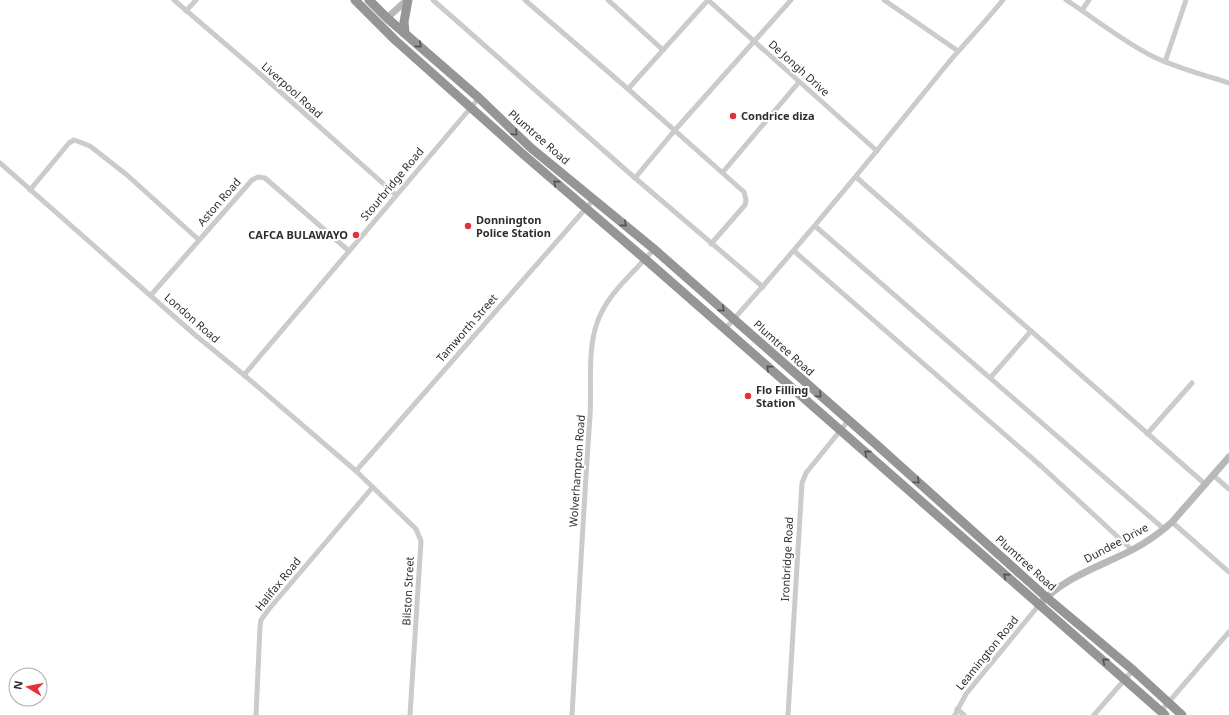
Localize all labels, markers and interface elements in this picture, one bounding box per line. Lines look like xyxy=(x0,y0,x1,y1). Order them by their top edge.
street label: De Jongh Drive xyxy=(766,36,833,99)
one-way arrow xyxy=(414,41,422,48)
street label: Liverpool Road xyxy=(259,58,326,121)
street label: Plumtree Road xyxy=(506,106,573,167)
place label: Condrice diza xyxy=(741,108,815,123)
marker: Condrice diza xyxy=(728,111,738,121)
one-way arrow xyxy=(510,128,518,136)
street label: Stourbridge Road xyxy=(357,144,427,223)
street label: Aston Road xyxy=(194,174,244,229)
one-way arrow xyxy=(553,180,561,187)
place label: Donnington Police Station xyxy=(476,212,551,240)
one-way arrow xyxy=(619,219,626,226)
marker: Donnington Police Station xyxy=(463,221,473,231)
place label: CAFCA BULAWAYO xyxy=(248,227,348,242)
marker: CAFCA BULAWAYO xyxy=(351,230,361,240)
street label: London Road xyxy=(161,289,223,346)
street label: Tamworth Street xyxy=(433,290,500,365)
one-way arrow xyxy=(717,304,725,312)
street label: Plumtree Road xyxy=(751,316,818,379)
one-way arrow xyxy=(766,365,774,372)
place label: Flo Filling Station xyxy=(756,382,808,410)
marker: Flo Filling Station xyxy=(743,391,753,401)
one-way arrow xyxy=(815,391,822,398)
street label: Wolverhampton Road xyxy=(565,414,588,528)
one-way arrow xyxy=(864,450,872,458)
one-way arrow xyxy=(912,476,920,484)
street label: Ironbridge Road xyxy=(777,516,796,602)
street label: Dundee Drive xyxy=(1081,519,1151,566)
street label: Plumtree Road xyxy=(993,531,1060,594)
street label: Halifax Road xyxy=(251,554,304,614)
street label: Bilston Street xyxy=(398,556,417,626)
one-way arrow xyxy=(1004,574,1011,581)
street label: Leamington Road xyxy=(952,612,1021,693)
one-way arrow xyxy=(1102,659,1109,666)
north arrow xyxy=(8,667,48,707)
text: N xyxy=(9,679,26,691)

